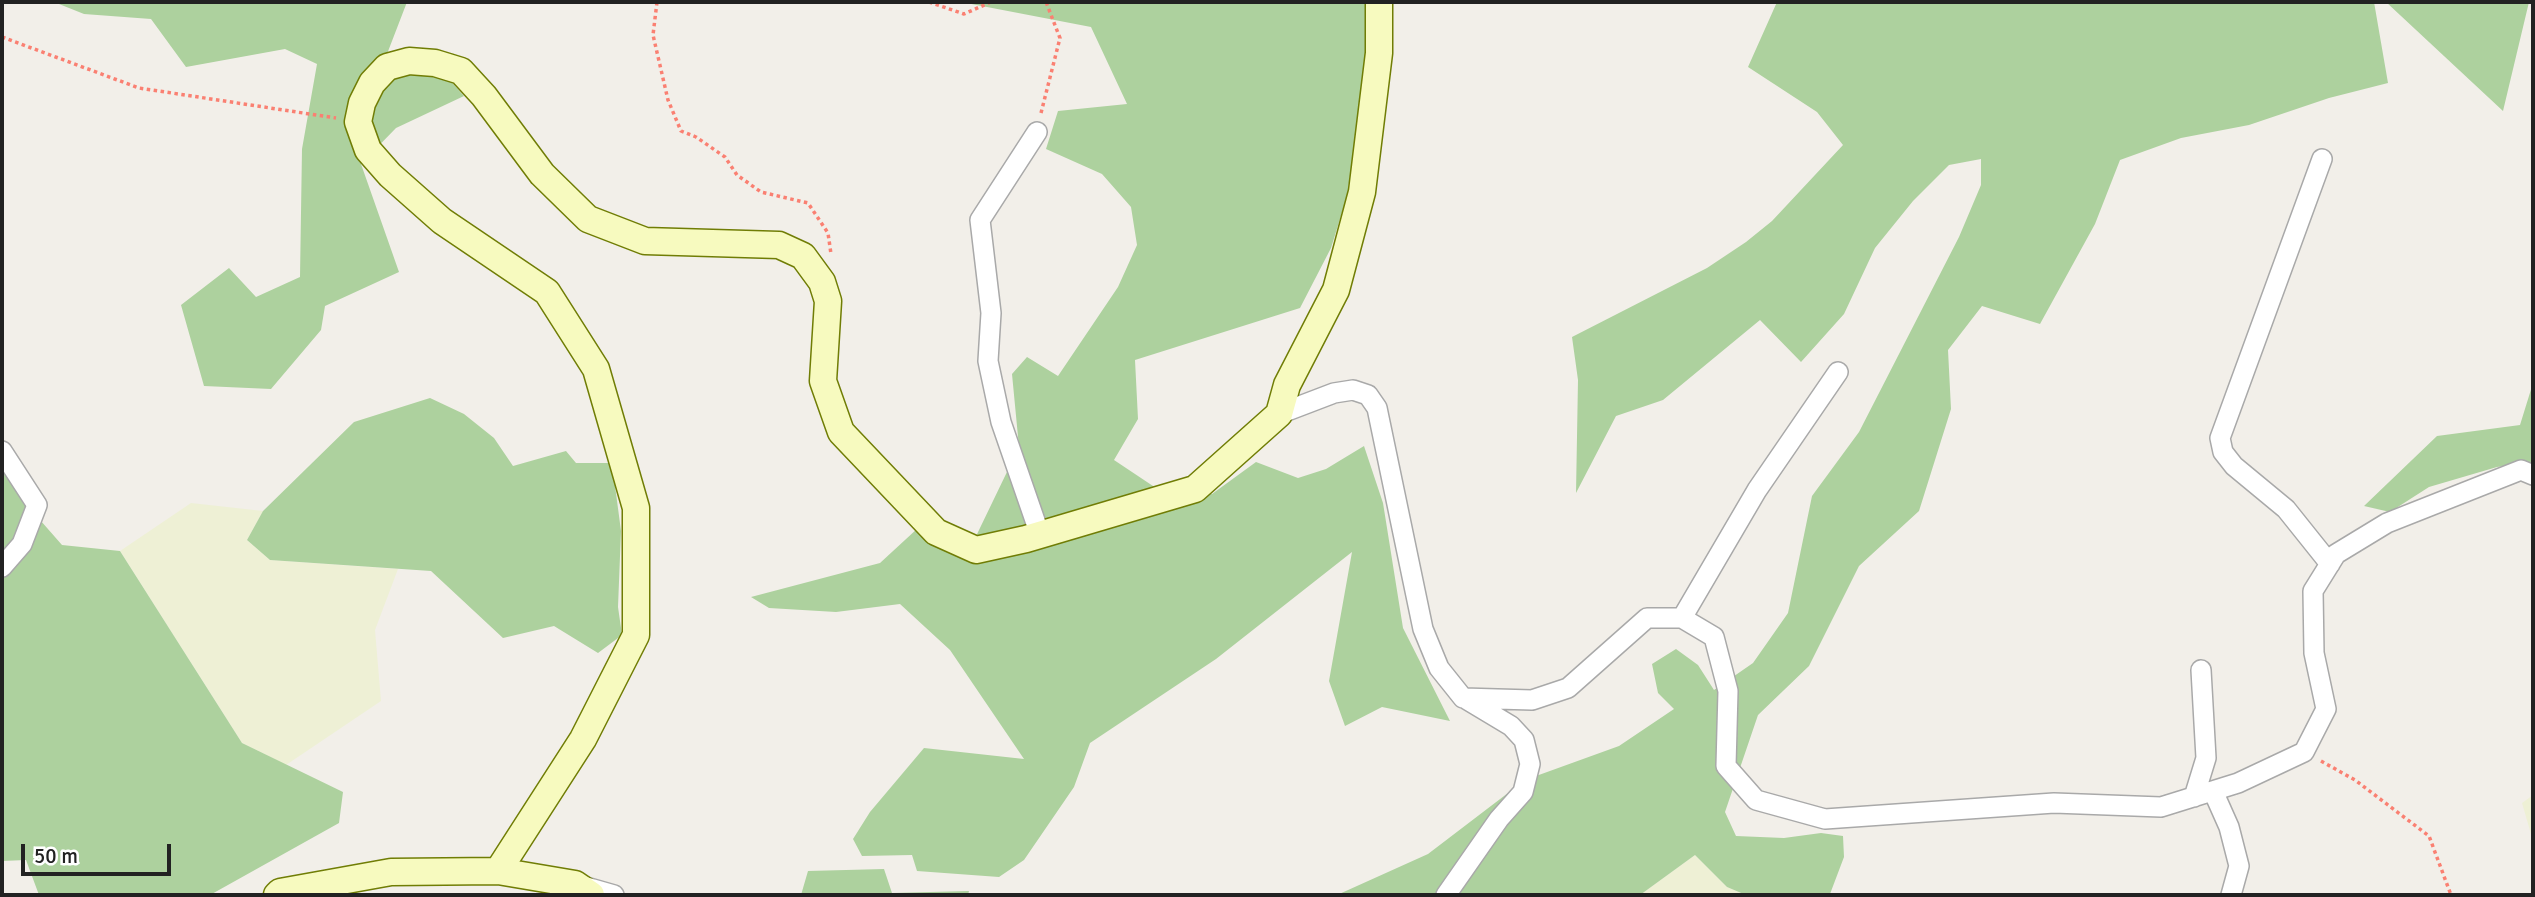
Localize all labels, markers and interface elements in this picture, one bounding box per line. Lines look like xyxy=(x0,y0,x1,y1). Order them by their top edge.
scale bar xyxy=(24,830,175,874)
text: 50 m xyxy=(34,843,78,869)

